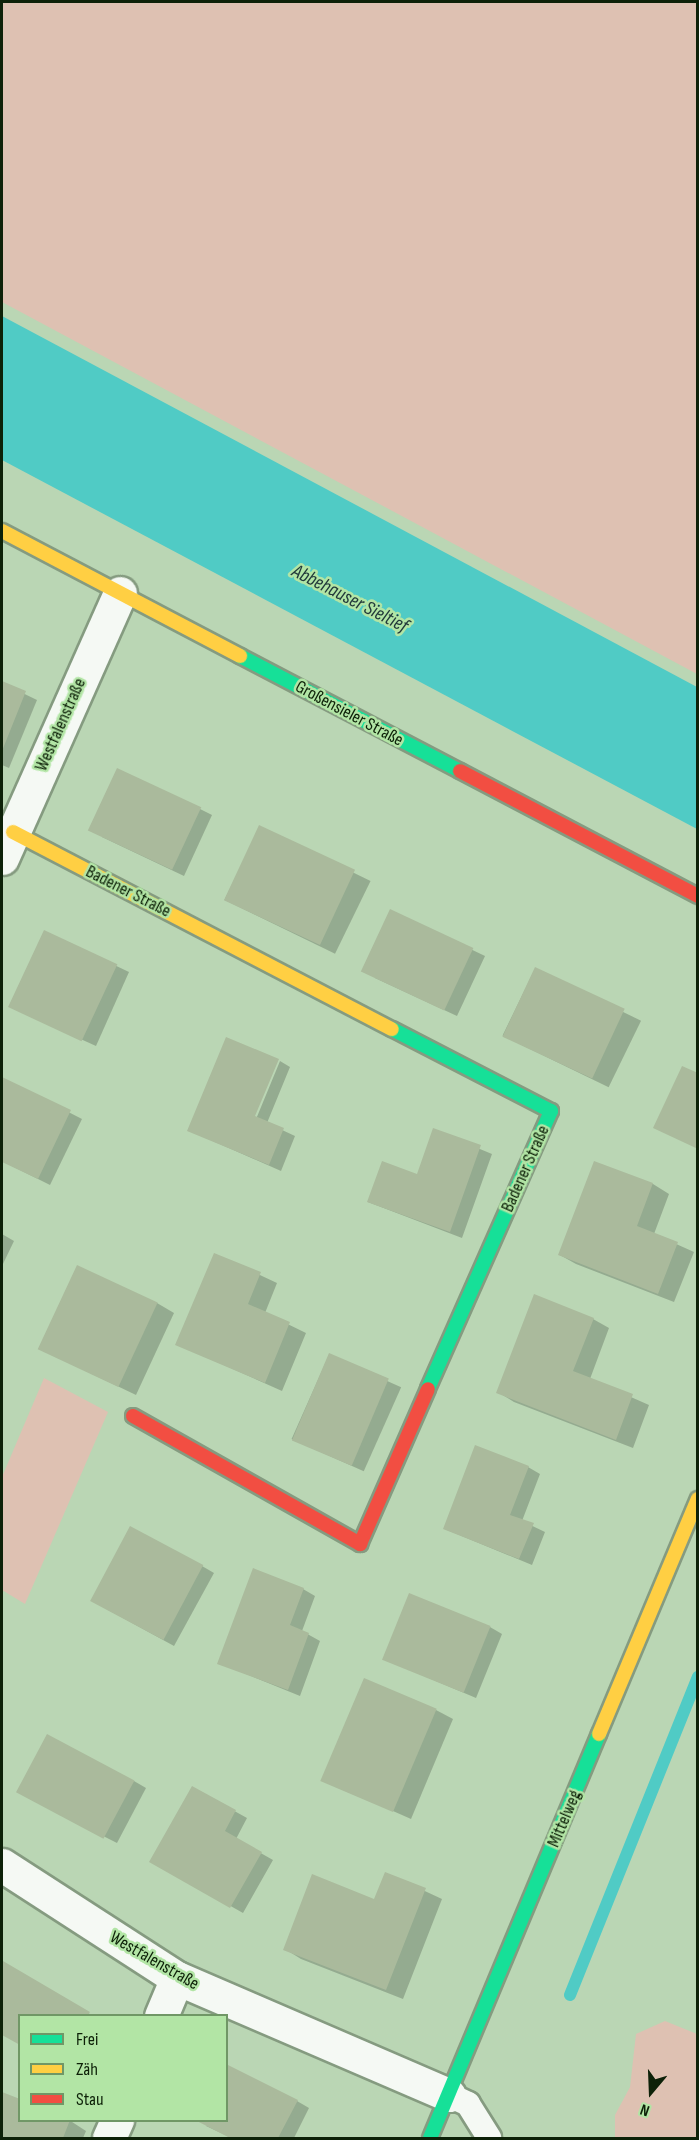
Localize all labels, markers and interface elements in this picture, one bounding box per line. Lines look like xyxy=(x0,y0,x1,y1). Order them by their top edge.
water label: Abbehauser Sieltief xyxy=(288,559,412,639)
street label: Westfalenstraße xyxy=(31,675,91,775)
street label: Großensieler Straße xyxy=(291,676,407,752)
street label: Badener Straße xyxy=(82,861,174,923)
street label: Badener Straße xyxy=(497,1122,555,1216)
street label: Mittelweg xyxy=(543,1787,587,1851)
street label: Westfalenstraße xyxy=(106,1927,202,1995)
legend xyxy=(18,2014,228,2122)
text: Frei xyxy=(76,2029,98,2050)
text: Zäh xyxy=(76,2059,98,2080)
north arrow xyxy=(621,2062,681,2122)
text: Stau xyxy=(76,2089,104,2110)
text: N xyxy=(638,2099,652,2120)

